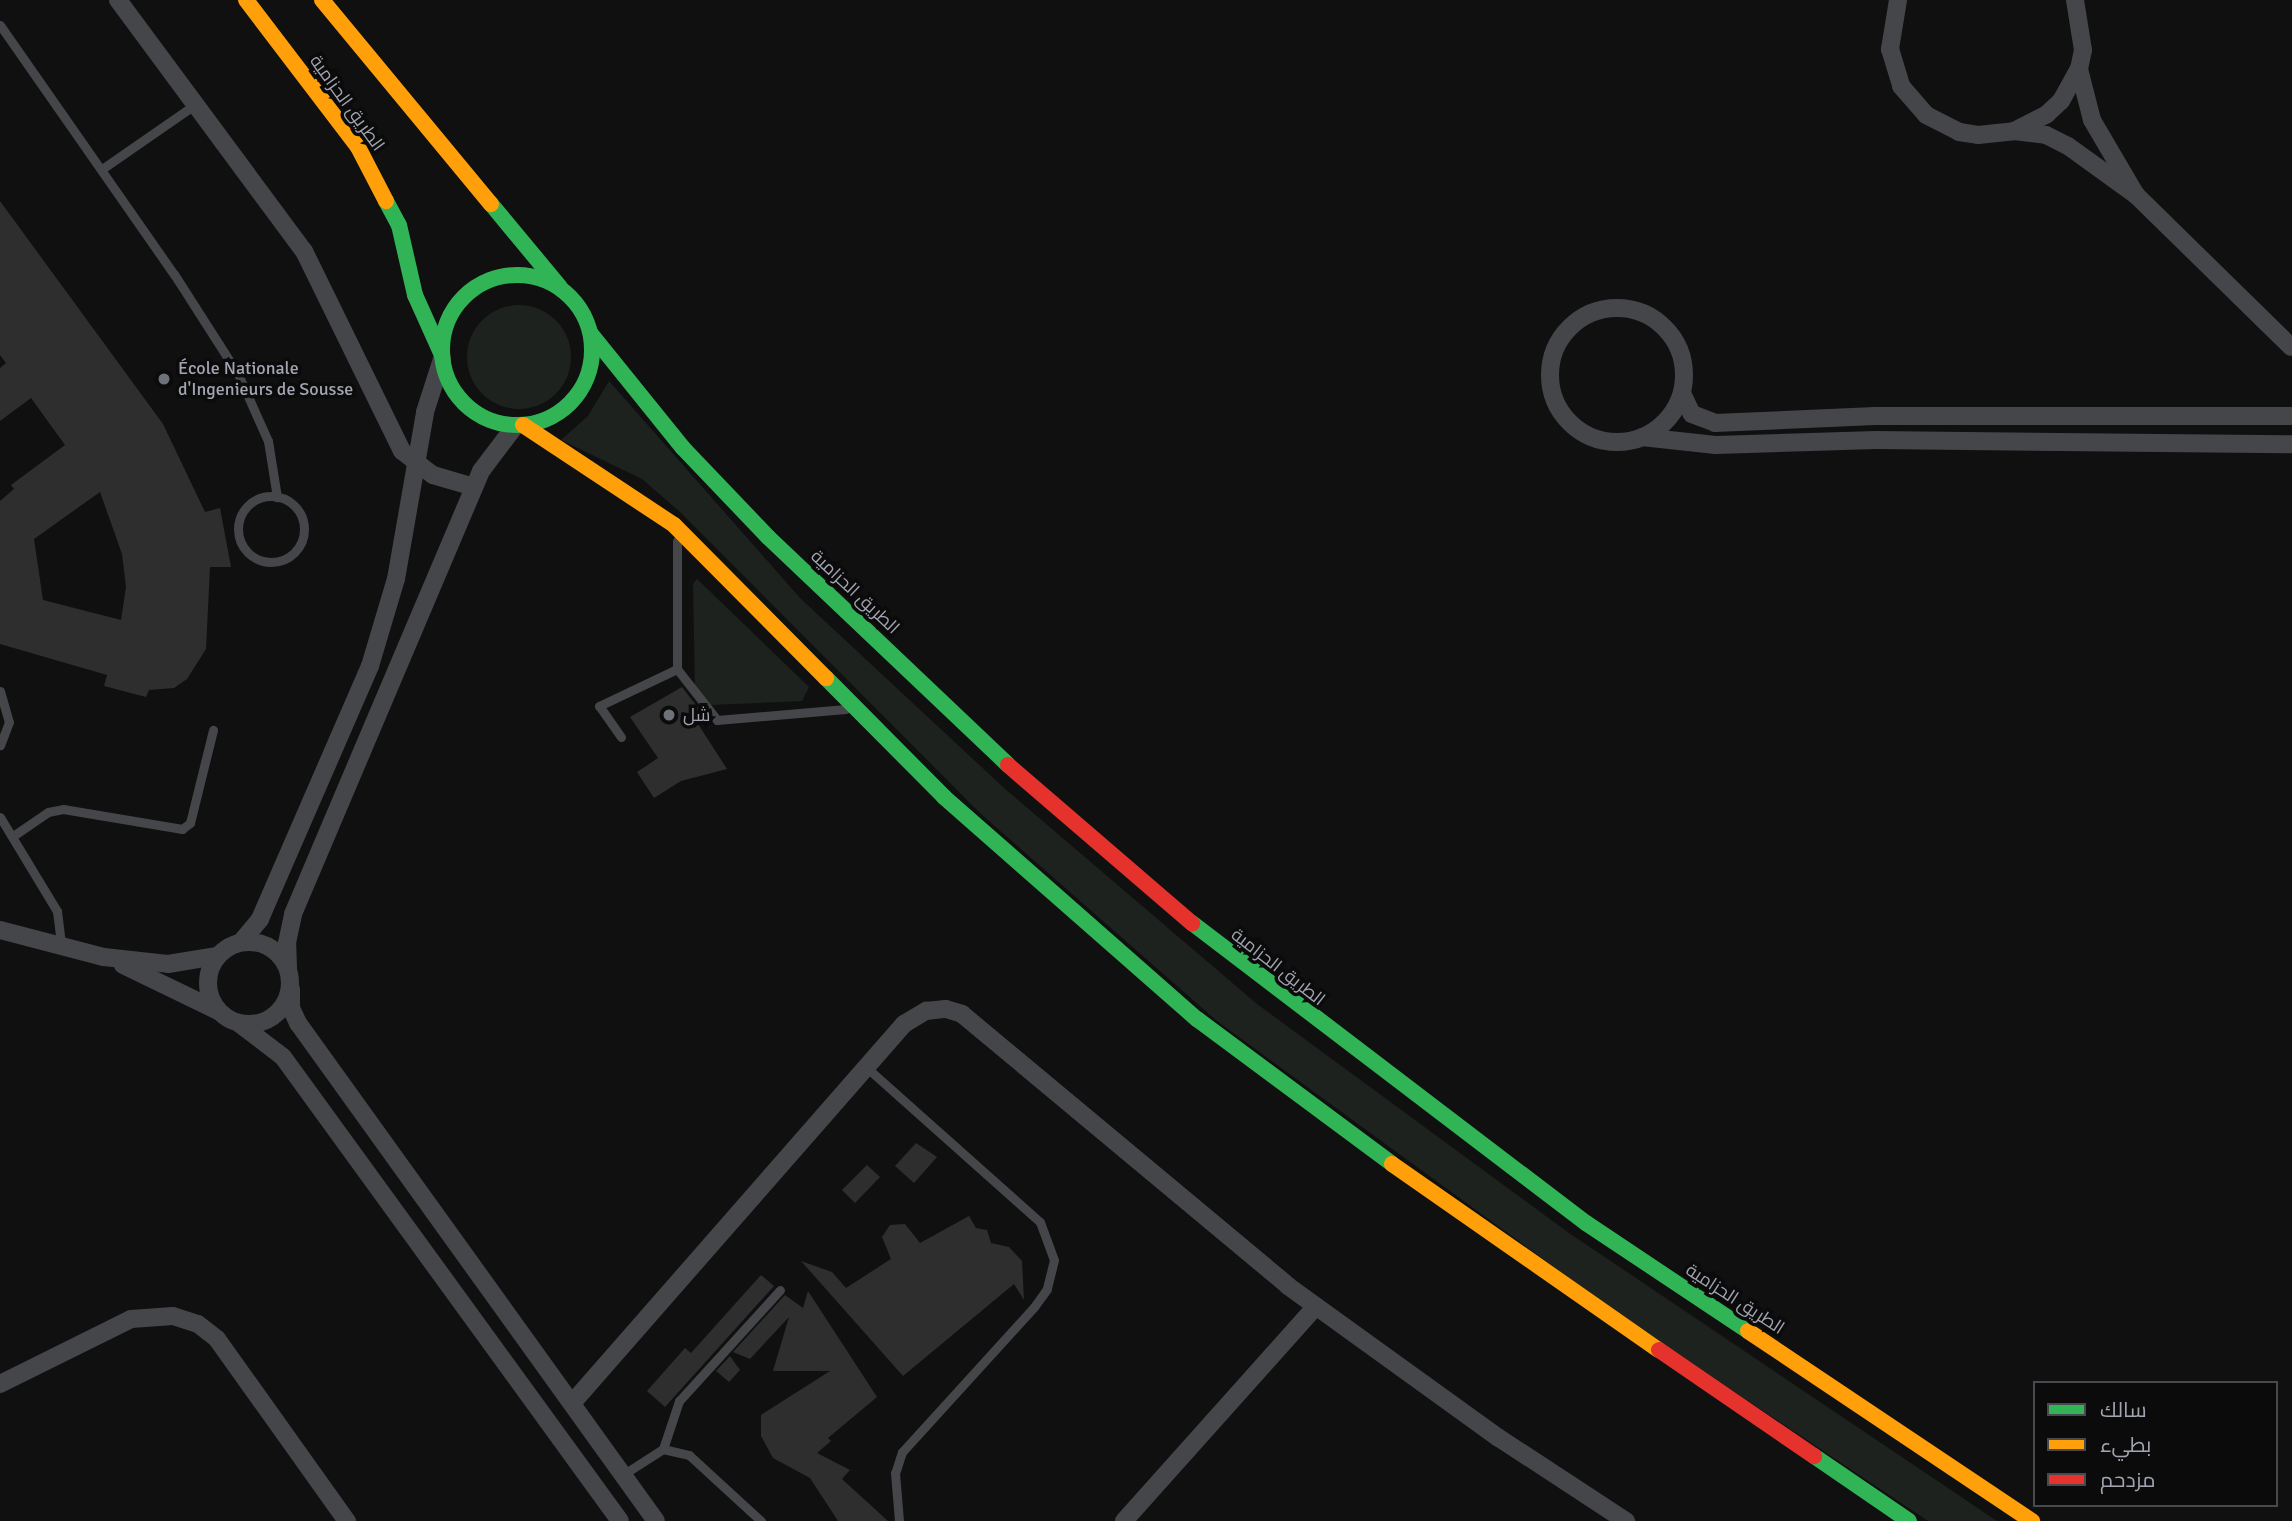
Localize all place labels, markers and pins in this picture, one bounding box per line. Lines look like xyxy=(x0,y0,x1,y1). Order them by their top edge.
place label: École Nationale d'Ingenieurs de Sousse xyxy=(178,358,353,400)
marker: École Nationale d'Ingenieurs de Sousse xyxy=(156,371,172,387)
place label: شل xyxy=(683,704,710,726)
marker: شل xyxy=(661,707,677,723)

